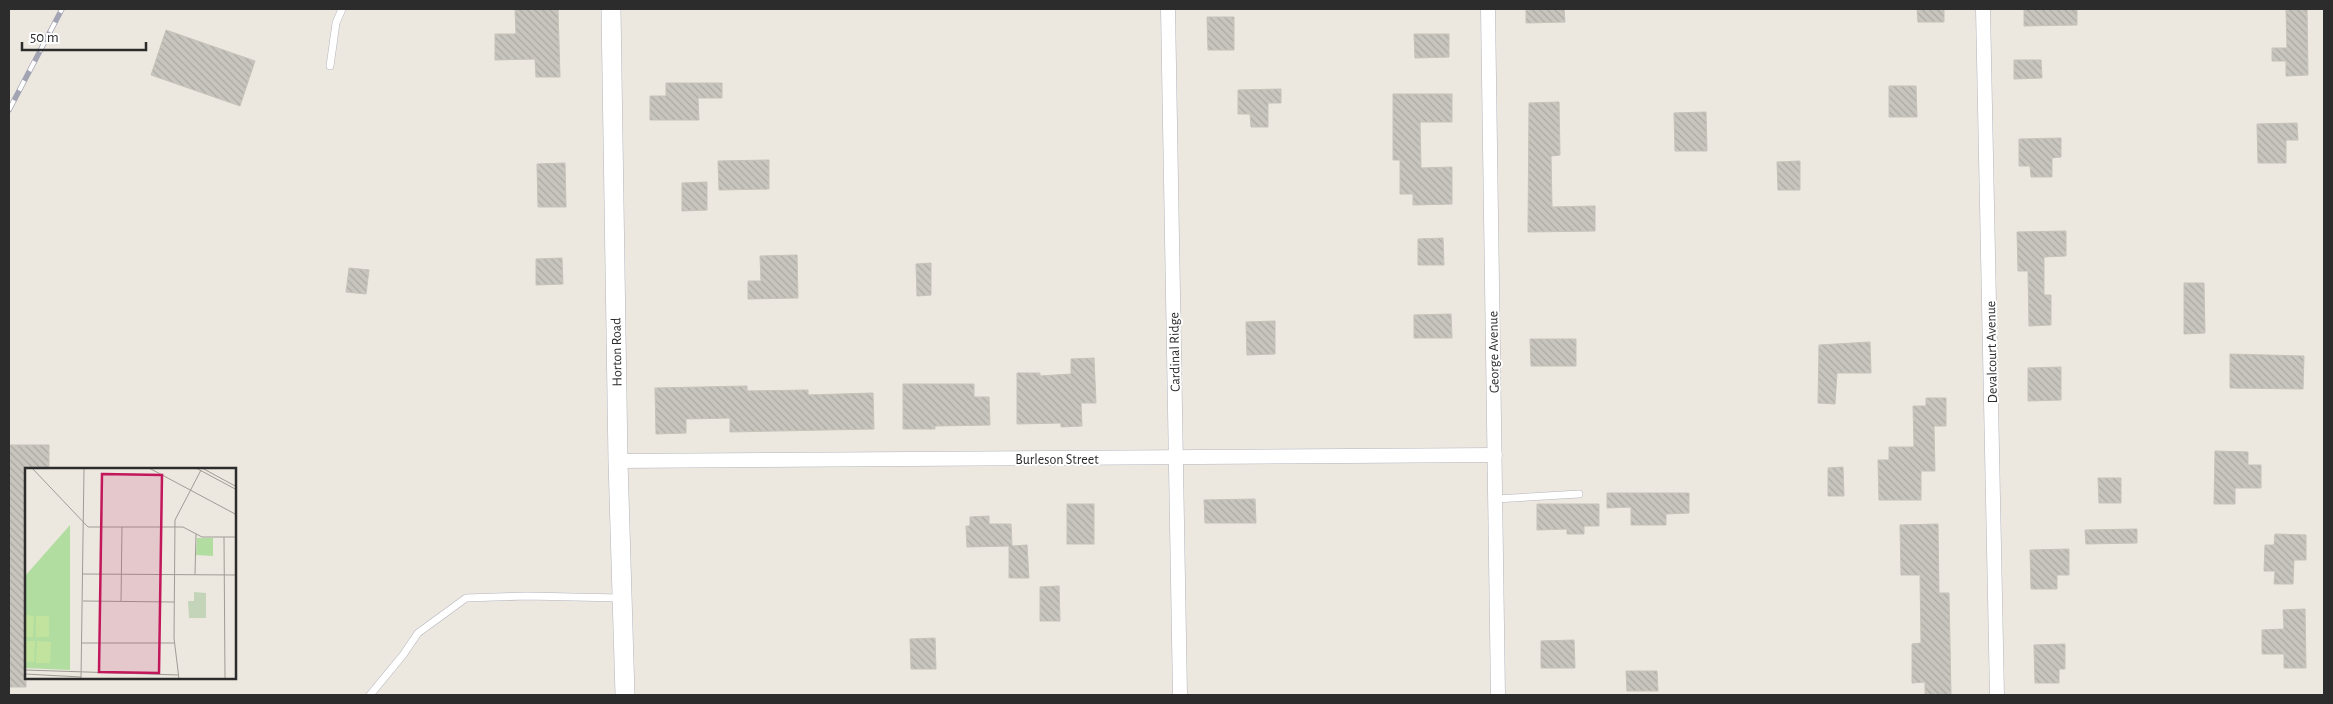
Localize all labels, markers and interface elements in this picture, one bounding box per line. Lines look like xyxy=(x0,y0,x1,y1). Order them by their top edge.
scale bar xyxy=(22,20,146,52)
text: 50 m xyxy=(30,30,59,45)
street label: Devalcourt Avenue xyxy=(1984,301,2000,403)
street label: George Avenue xyxy=(1486,311,1502,393)
street label: Cardinal Ridge xyxy=(1167,312,1183,392)
street label: Horton Road xyxy=(609,317,625,387)
street label: Burleson Street xyxy=(1015,453,1099,467)
inset map xyxy=(25,468,236,679)

